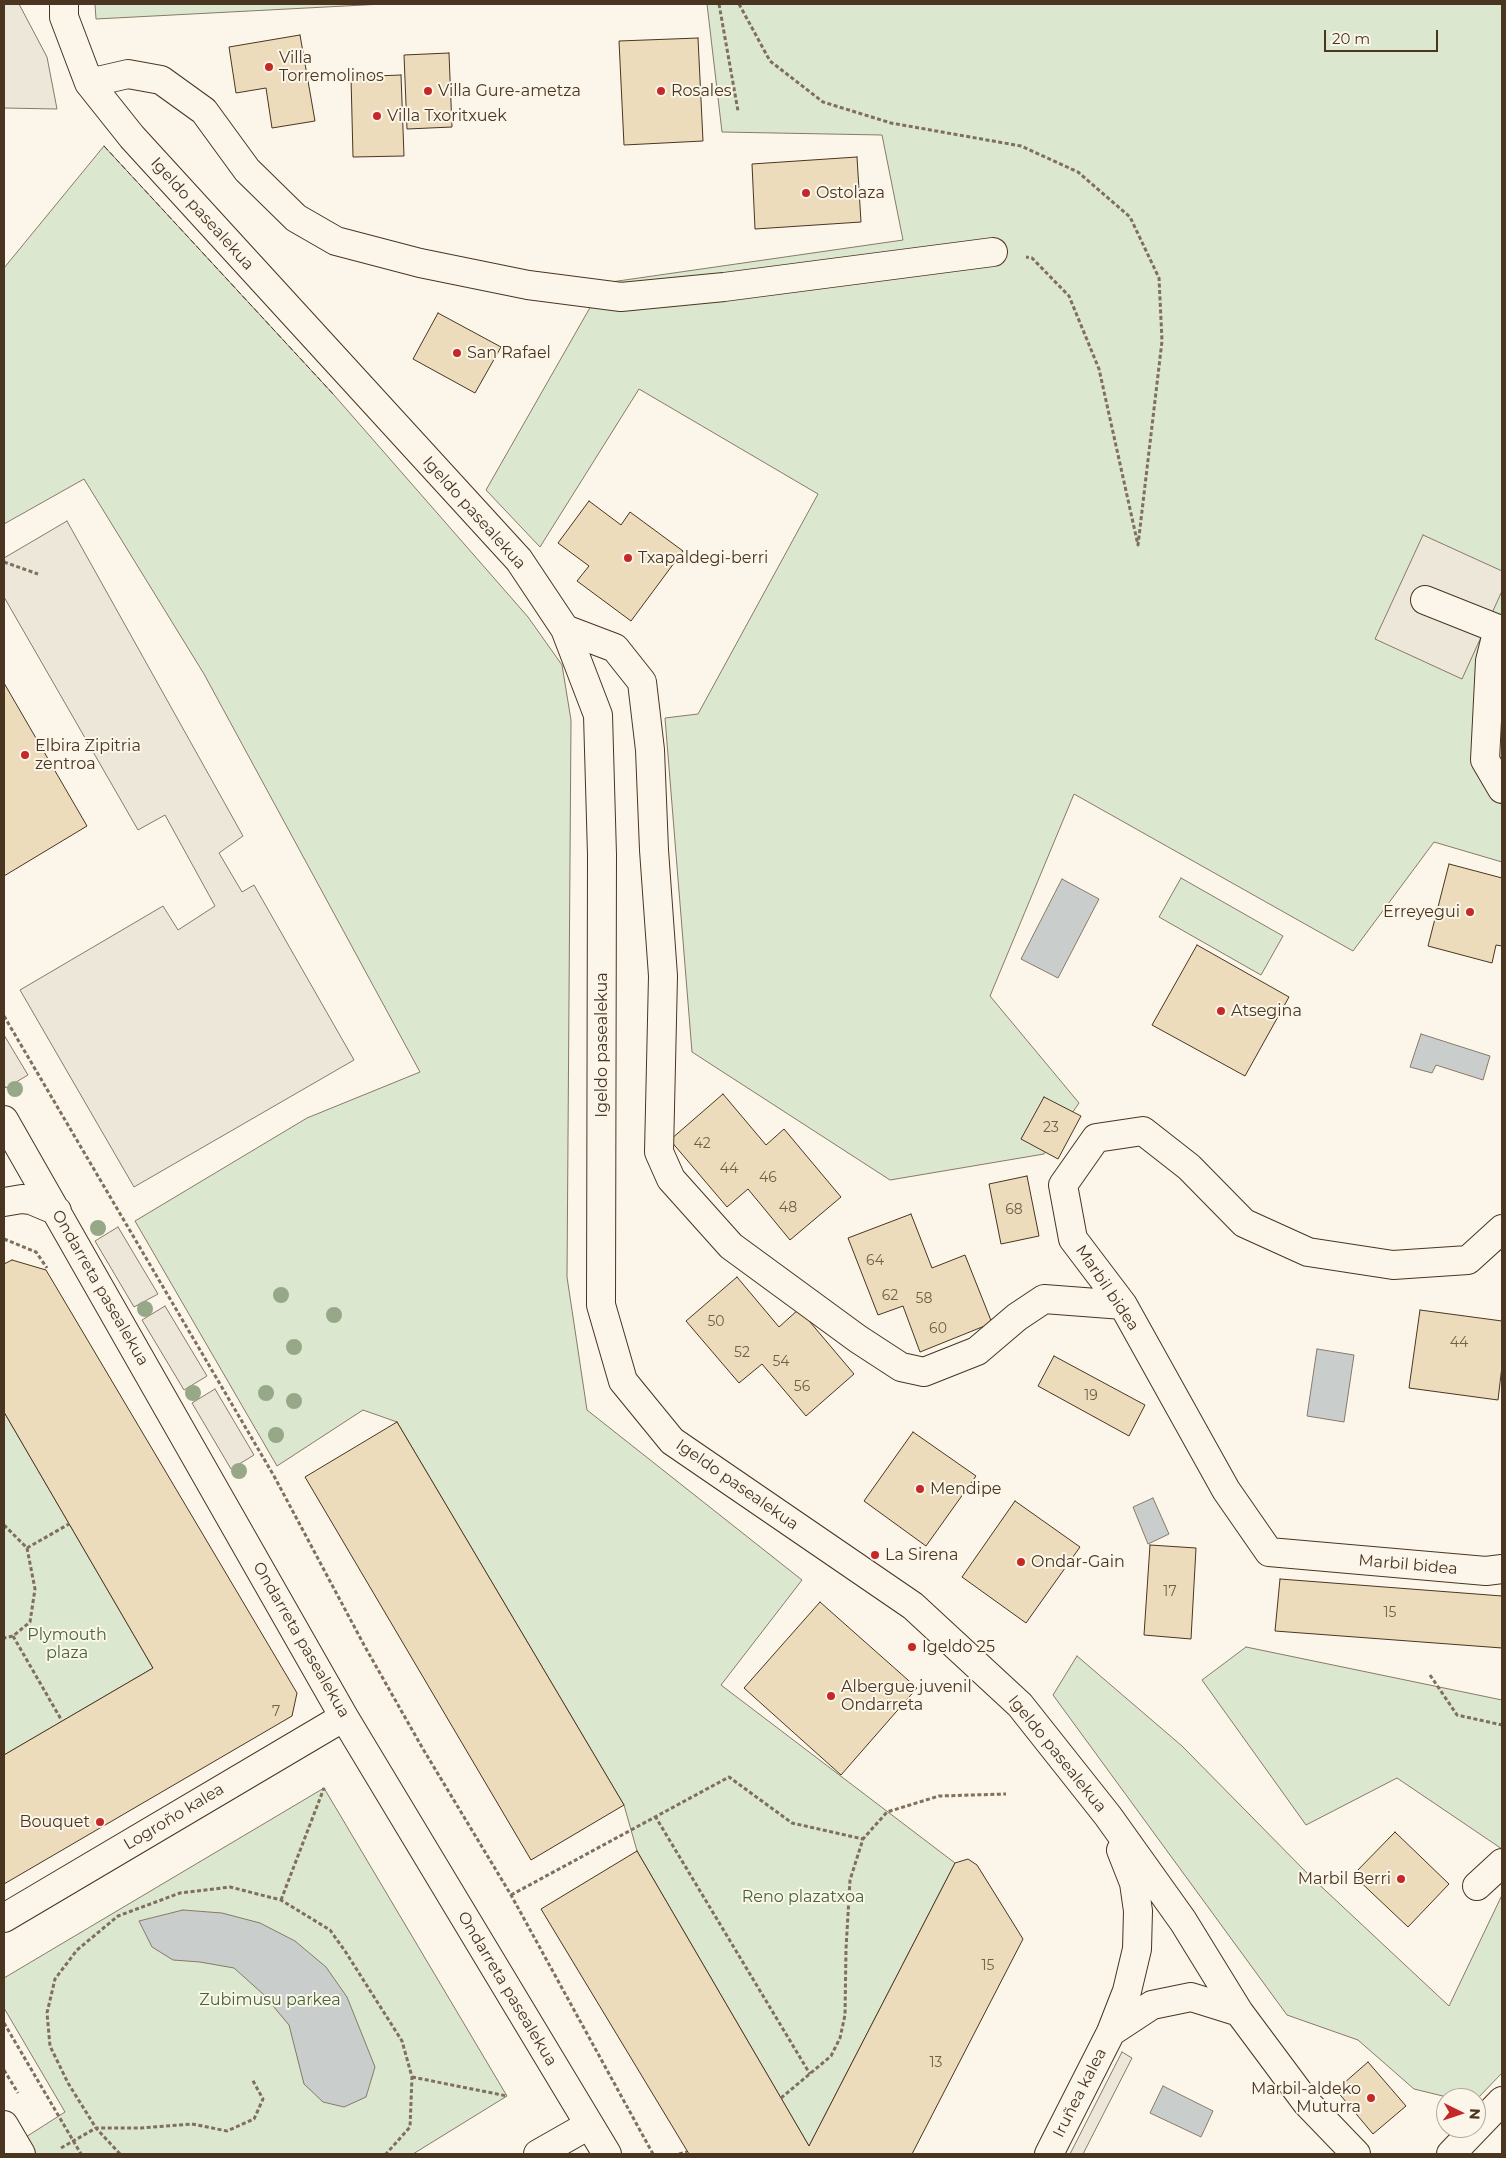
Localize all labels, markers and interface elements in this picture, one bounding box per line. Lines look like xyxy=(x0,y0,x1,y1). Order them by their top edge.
scale bar xyxy=(1326,20,1440,52)
text: 20 m xyxy=(1332,29,1370,48)
place label: Villa Torremolinos xyxy=(279,48,384,86)
marker: Villa Torremolinos xyxy=(263,61,275,73)
place label: Villa Gure-ametza xyxy=(438,81,581,101)
place label: Rosales xyxy=(671,81,732,101)
marker: Villa Gure-ametza xyxy=(422,85,434,97)
marker: Rosales xyxy=(655,85,667,97)
place label: Villa Txoritxuek xyxy=(387,106,507,126)
marker: Villa Txoritxuek xyxy=(371,110,383,122)
street label: Igeldo pasealekua xyxy=(146,154,258,274)
place label: Ostolaza xyxy=(816,183,885,203)
marker: Ostolaza xyxy=(800,187,812,199)
place label: San Rafael xyxy=(467,343,551,363)
marker: San Rafael xyxy=(451,347,463,359)
street label: Igeldo pasealekua xyxy=(418,453,530,573)
place label: Txapaldegi-berri xyxy=(638,548,768,568)
marker: Txapaldegi-berri xyxy=(622,552,634,564)
place label: Elbira Zipitria zentroa xyxy=(35,736,141,774)
marker: Elbira Zipitria zentroa xyxy=(19,749,31,761)
place label: Erreyegui xyxy=(1383,902,1460,922)
marker: Erreyegui xyxy=(1464,906,1476,918)
street label: Igeldo pasealekua xyxy=(592,972,612,1118)
place label: Atsegina xyxy=(1231,1001,1302,1021)
marker: Atsegina xyxy=(1215,1005,1227,1017)
house number: 23 xyxy=(1043,1120,1059,1136)
house number: 42 xyxy=(693,1136,711,1152)
house number: 44 xyxy=(720,1161,738,1177)
house number: 46 xyxy=(759,1170,777,1186)
house number: 48 xyxy=(779,1200,797,1216)
house number: 68 xyxy=(1005,1202,1023,1218)
street label: Ondarreta pasealekua xyxy=(47,1207,153,1369)
street label: Marbil bidea xyxy=(1071,1241,1143,1335)
house number: 64 xyxy=(866,1253,884,1269)
house number: 62 xyxy=(882,1288,898,1304)
house number: 58 xyxy=(916,1291,932,1307)
house number: 50 xyxy=(707,1314,725,1330)
house number: 60 xyxy=(929,1321,947,1337)
house number: 44 xyxy=(1450,1335,1468,1351)
house number: 52 xyxy=(734,1345,750,1361)
house number: 54 xyxy=(772,1354,790,1370)
house number: 56 xyxy=(794,1379,810,1395)
house number: 19 xyxy=(1084,1388,1098,1404)
street label: Igeldo pasealekua xyxy=(672,1435,802,1535)
place label: Mendipe xyxy=(930,1479,1001,1499)
marker: Mendipe xyxy=(914,1483,926,1495)
place label: La Sirena xyxy=(885,1545,958,1565)
marker: La Sirena xyxy=(869,1549,881,1561)
street label: Marbil bidea xyxy=(1358,1551,1458,1579)
place label: Ondar-Gain xyxy=(1031,1552,1125,1572)
marker: Ondar-Gain xyxy=(1015,1556,1027,1568)
street label: Ondarreta pasealekua xyxy=(248,1559,354,1721)
house number: 17 xyxy=(1163,1584,1177,1600)
house number: 15 xyxy=(1384,1605,1396,1621)
park label: Plymouth plaza xyxy=(27,1625,107,1663)
place label: Igeldo 25 xyxy=(922,1637,995,1657)
marker: Igeldo 25 xyxy=(906,1641,918,1653)
place label: Albergue juvenil Ondarreta xyxy=(841,1677,972,1715)
marker: Albergue juvenil Ondarreta xyxy=(825,1690,837,1702)
street label: Igeldo pasealekua xyxy=(1004,1691,1110,1817)
house number: 7 xyxy=(272,1704,280,1720)
street label: Logroño kalea xyxy=(120,1780,228,1854)
place label: Bouquet xyxy=(19,1812,90,1832)
marker: Bouquet xyxy=(94,1816,106,1828)
place label: Marbil Berri xyxy=(1298,1869,1391,1889)
marker: Marbil Berri xyxy=(1395,1873,1407,1885)
park label: Reno plazatxoa xyxy=(742,1887,864,1907)
street label: Ondarreta pasealekua xyxy=(453,1908,561,2070)
house number: 15 xyxy=(982,1958,994,1974)
park label: Zubimusu parkea xyxy=(199,1990,341,2010)
street label: Iruñea kalea xyxy=(1049,2045,1111,2141)
house number: 13 xyxy=(930,2055,942,2071)
place label: Marbil-aldeko Muturra xyxy=(1251,2079,1361,2117)
north arrow xyxy=(1436,2088,1486,2138)
marker: Marbil-aldeko Muturra xyxy=(1365,2092,1377,2104)
text: N xyxy=(1466,2108,1484,2120)

